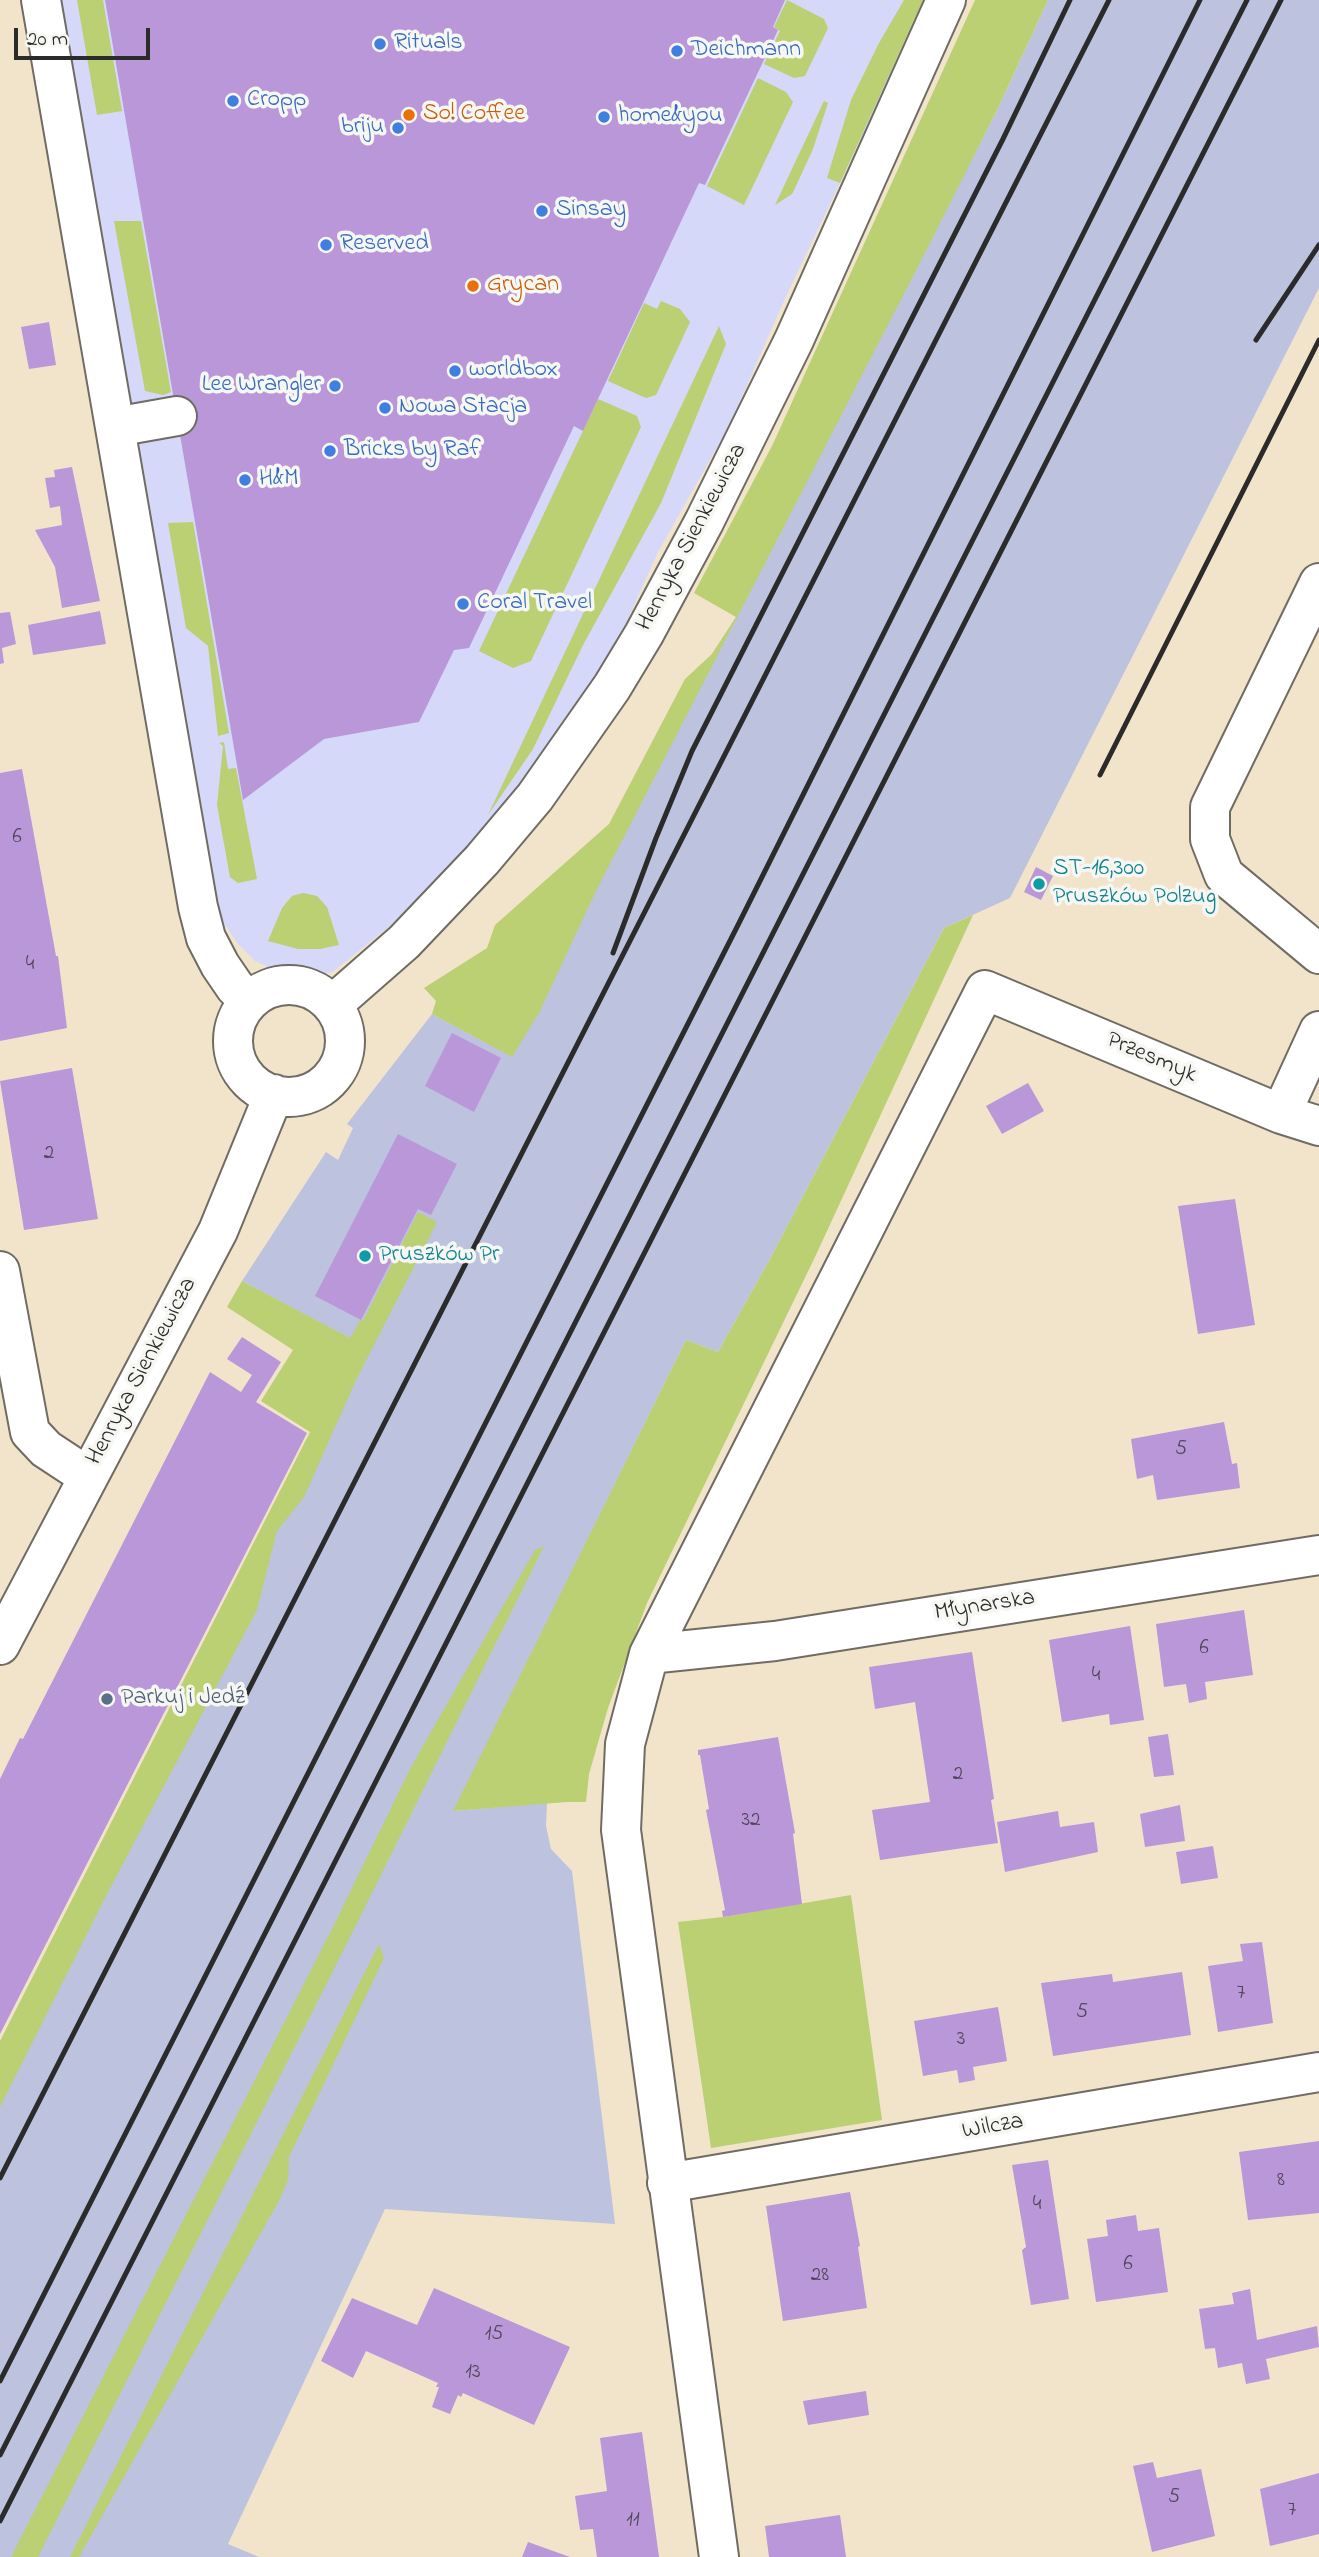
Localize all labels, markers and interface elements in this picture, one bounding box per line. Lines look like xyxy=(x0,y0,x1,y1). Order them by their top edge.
scale bar xyxy=(18,14,154,58)
text: 20 m xyxy=(27,25,68,55)
place label: Rituals xyxy=(394,30,463,58)
marker: Rituals xyxy=(372,36,388,52)
place label: Deichmann xyxy=(691,37,801,65)
marker: Deichmann xyxy=(669,43,685,59)
place label: Cropp xyxy=(247,87,306,115)
marker: Cropp xyxy=(225,93,241,109)
place label: So! Coffee xyxy=(423,101,525,129)
place label: home&you xyxy=(618,103,722,131)
marker: So! Coffee xyxy=(401,107,417,123)
marker: home&you xyxy=(596,109,612,125)
place label: briju xyxy=(341,114,384,142)
marker: briju xyxy=(390,120,406,136)
place label: Sinsay xyxy=(556,197,626,225)
marker: Sinsay xyxy=(534,203,550,219)
place label: Reserved xyxy=(340,231,429,259)
marker: Reserved xyxy=(318,237,334,253)
place label: Grycan xyxy=(487,272,559,300)
marker: Grycan xyxy=(465,278,481,294)
place label: worldbox xyxy=(469,357,558,385)
marker: worldbox xyxy=(447,363,463,379)
place label: Lee Wrangler xyxy=(202,372,321,400)
marker: Lee Wrangler xyxy=(327,378,343,394)
place label: Nowa Stacja xyxy=(399,394,527,422)
marker: Nowa Stacja xyxy=(377,400,393,416)
place label: Bricks by Raf xyxy=(344,437,481,465)
street label: Henryka Sienkiewicza xyxy=(631,439,755,637)
marker: Bricks by Raf xyxy=(322,443,338,459)
place label: H&M xyxy=(259,466,298,494)
marker: H&M xyxy=(237,472,253,488)
place label: Coral Travel xyxy=(477,590,592,618)
marker: Coral Travel xyxy=(455,596,471,612)
house number: 6 xyxy=(12,826,22,852)
place label: ST-16,300 Pruszków Polzug xyxy=(1053,856,1216,912)
marker: ST-16,300 Pruszków Polzug xyxy=(1031,876,1047,892)
house number: 4 xyxy=(26,953,34,979)
street label: Przesmyk xyxy=(1101,1027,1201,1091)
house number: 2 xyxy=(44,1142,54,1168)
place label: Pruszków Pr xyxy=(379,1242,499,1270)
marker: Pruszków Pr xyxy=(357,1248,373,1264)
street label: Henryka Sienkiewicza xyxy=(81,1273,205,1471)
house number: 5 xyxy=(1175,1438,1187,1464)
street label: Młynarska xyxy=(933,1585,1037,1629)
house number: 6 xyxy=(1199,1637,1209,1663)
house number: 4 xyxy=(1092,1664,1100,1690)
place label: Parkuj i Jedź xyxy=(121,1685,245,1713)
marker: Parkuj i Jedź xyxy=(99,1691,115,1707)
house number: 2 xyxy=(953,1763,963,1789)
house number: 32 xyxy=(741,1809,761,1835)
house number: 7 xyxy=(1237,1982,1245,2008)
house number: 5 xyxy=(1076,2001,1088,2027)
house number: 3 xyxy=(957,2028,965,2054)
street label: Wilcza xyxy=(960,2108,1026,2148)
house number: 8 xyxy=(1277,2169,1285,2195)
house number: 4 xyxy=(1033,2193,1041,2219)
house number: 6 xyxy=(1123,2253,1133,2279)
house number: 28 xyxy=(811,2264,829,2290)
house number: 15 xyxy=(485,2323,503,2349)
house number: 13 xyxy=(465,2361,481,2387)
house number: 5 xyxy=(1168,2486,1180,2512)
house number: 7 xyxy=(1288,2499,1296,2525)
house number: 11 xyxy=(626,2509,640,2535)

